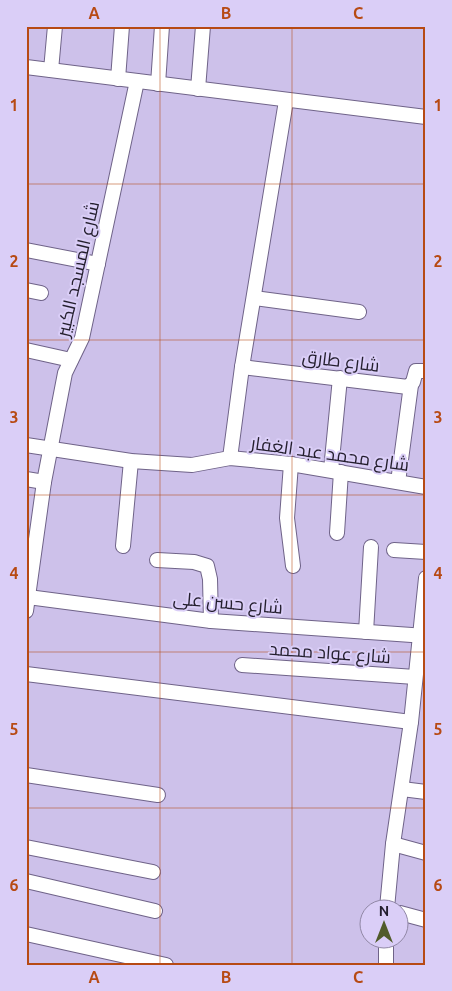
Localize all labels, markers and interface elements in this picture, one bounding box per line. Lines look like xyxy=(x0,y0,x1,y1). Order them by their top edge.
text: A xyxy=(88,4,100,22)
text: B xyxy=(221,4,231,22)
text: C xyxy=(353,4,363,22)
text: 1 xyxy=(9,96,19,114)
text: 1 xyxy=(433,96,443,114)
street label: شارع المسجد الكبير xyxy=(51,199,105,340)
text: 2 xyxy=(9,252,19,270)
text: 2 xyxy=(433,252,443,270)
street label: شارع طارق xyxy=(301,345,381,378)
text: 3 xyxy=(9,408,19,426)
text: 3 xyxy=(433,408,443,426)
street label: شارع محمد عبد الغفار xyxy=(248,432,411,477)
text: 4 xyxy=(9,564,19,582)
text: 4 xyxy=(433,564,443,582)
street label: شارع حسن على xyxy=(172,587,284,620)
street label: شارع عواد محمد xyxy=(268,638,392,669)
text: 5 xyxy=(9,720,19,738)
text: 5 xyxy=(433,720,443,738)
text: 6 xyxy=(9,876,19,894)
text: 6 xyxy=(433,876,443,894)
north arrow xyxy=(360,898,410,948)
text: N xyxy=(379,903,389,919)
text: A xyxy=(88,968,100,986)
text: B xyxy=(221,968,231,986)
text: C xyxy=(353,968,363,986)

